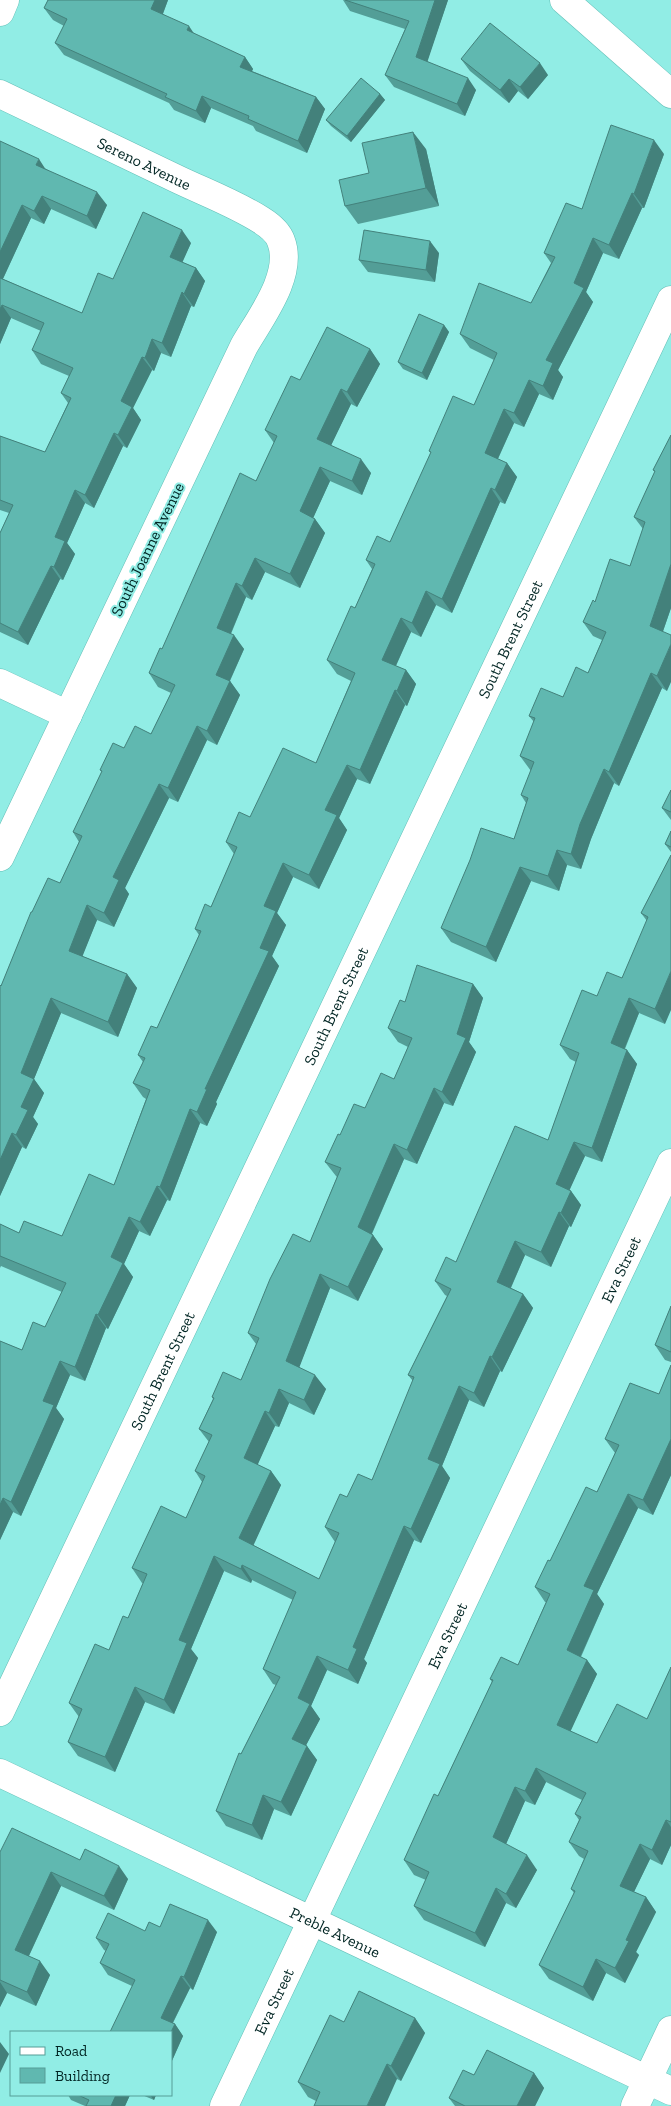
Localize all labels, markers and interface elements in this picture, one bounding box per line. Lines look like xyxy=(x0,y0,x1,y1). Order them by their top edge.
street label: Sereno Avenue xyxy=(94,133,194,194)
street label: South Joanne Avenue xyxy=(107,479,188,619)
street label: South Brent Street xyxy=(474,577,547,702)
street label: South Brent Street xyxy=(300,944,372,1068)
street label: Eva Street xyxy=(597,1233,645,1306)
street label: South Brent Street xyxy=(126,1308,199,1433)
street label: Eva Street xyxy=(424,1599,471,1672)
street label: Preble Avenue xyxy=(287,1903,383,1962)
street label: Eva Street xyxy=(250,1965,298,2038)
legend xyxy=(10,2031,172,2096)
text: Road xyxy=(55,2042,88,2060)
text: Building xyxy=(55,2067,110,2085)

